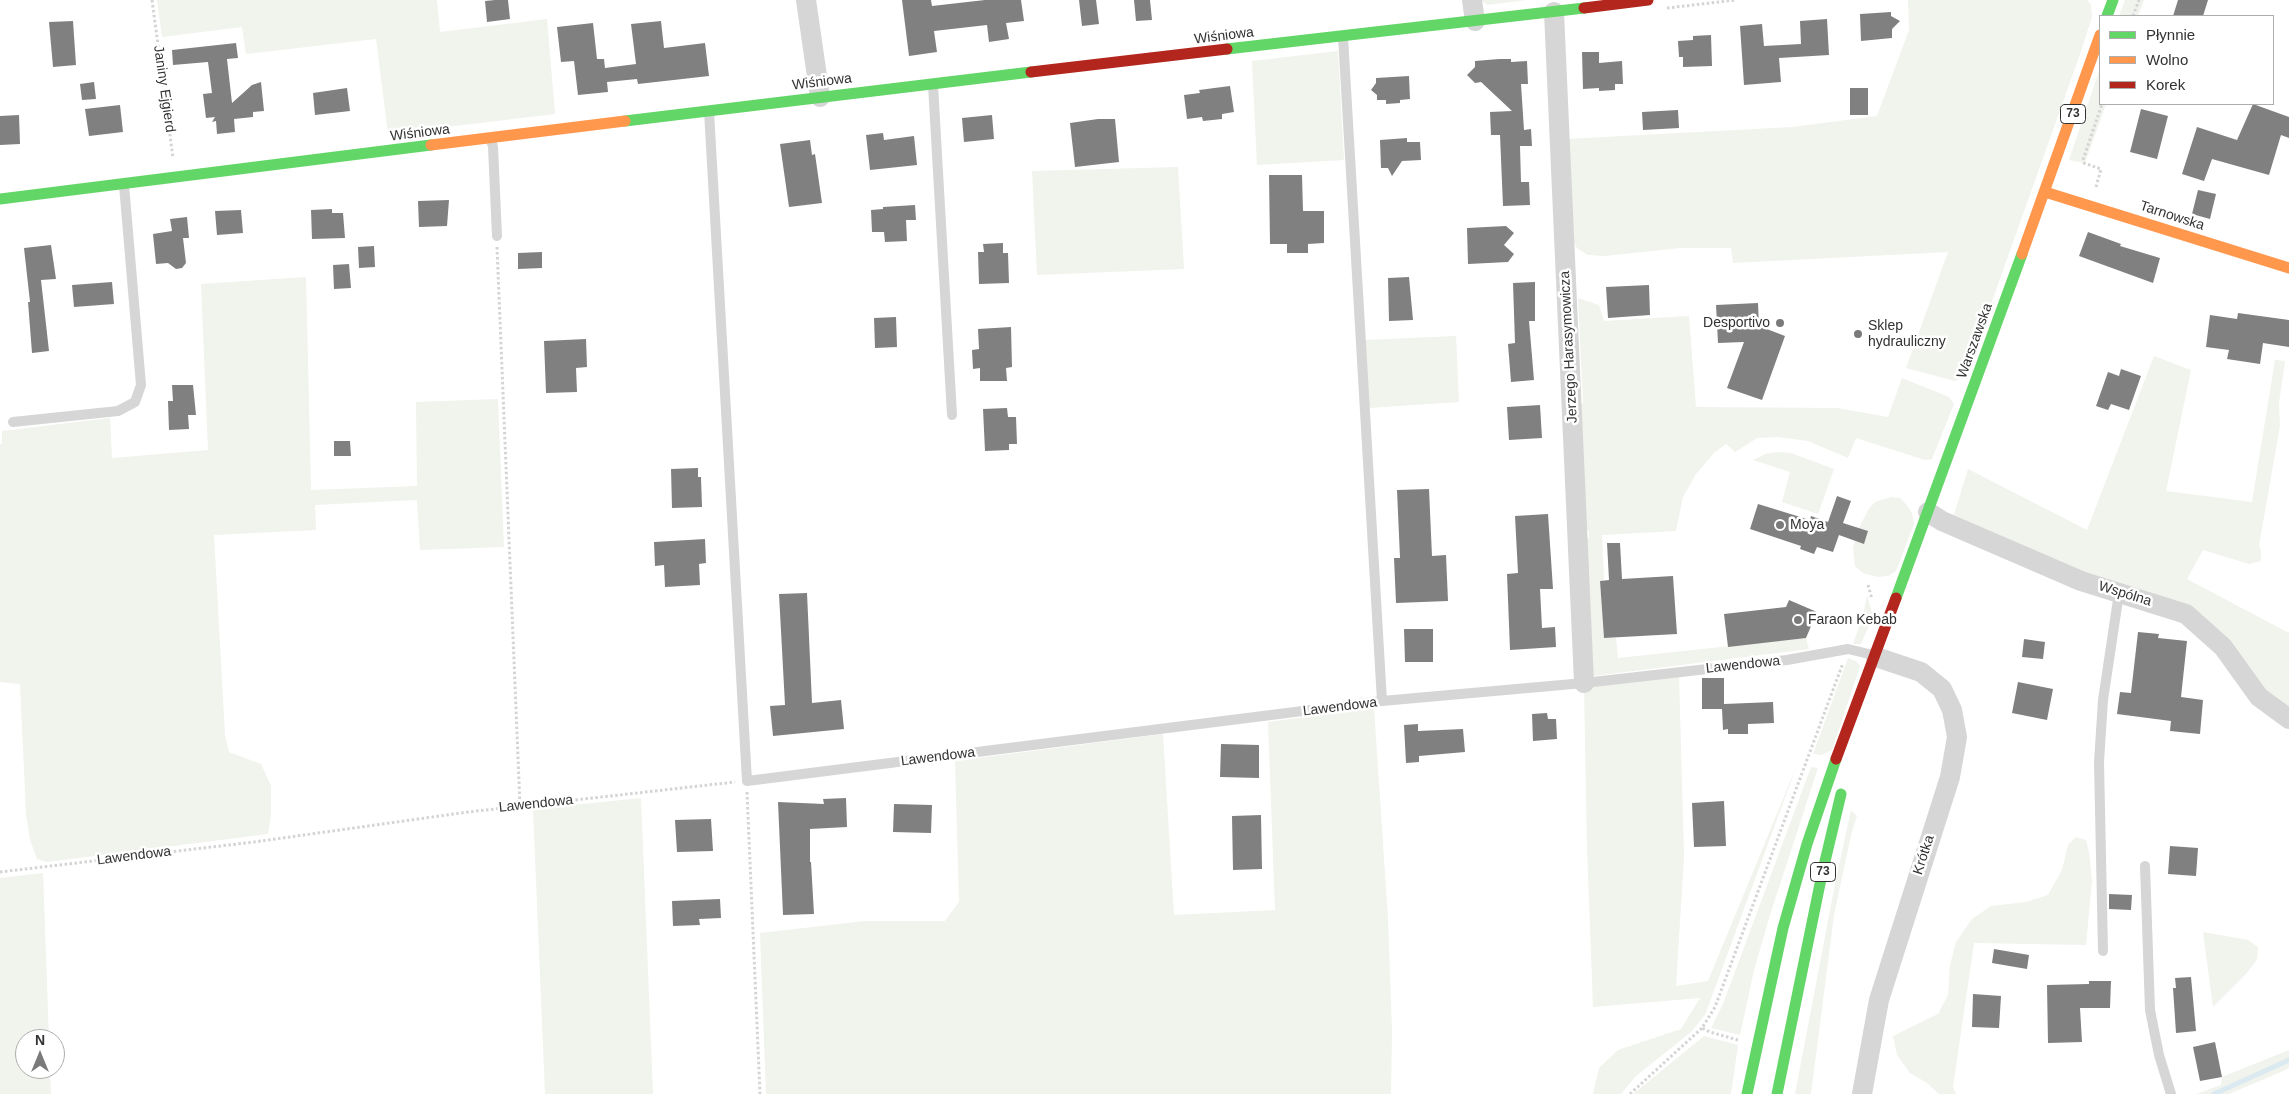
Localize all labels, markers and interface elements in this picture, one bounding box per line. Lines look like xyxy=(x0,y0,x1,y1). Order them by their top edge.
legend xyxy=(2099,15,2274,105)
street label: Wiśniowa xyxy=(1193,24,1255,48)
text: Płynnie xyxy=(2146,26,2195,43)
street label: Janiny Ejgierd xyxy=(150,44,178,134)
text: Wolno xyxy=(2146,51,2188,68)
street label: Wiśniowa xyxy=(791,70,853,94)
text: Korek xyxy=(2146,76,2185,93)
road number: 73 xyxy=(2060,105,2086,124)
street label: Wiśniowa xyxy=(389,121,451,145)
street label: Tarnowska xyxy=(2138,198,2206,234)
street label: Jerzego Harasymowicza xyxy=(1557,270,1581,424)
street label: Warszawska xyxy=(1954,301,1996,381)
place label: Desportivo xyxy=(1703,315,1770,331)
marker: Desportivo xyxy=(1774,317,1786,329)
place label: Sklep hydrauliczny xyxy=(1868,318,1946,351)
marker: Sklep hydrauliczny xyxy=(1852,328,1864,340)
place label: Moya xyxy=(1790,517,1824,533)
marker: Moya xyxy=(1774,519,1786,531)
street label: Wspólna xyxy=(2096,578,2154,610)
place label: Faraon Kebab xyxy=(1808,612,1897,628)
marker: Faraon Kebab xyxy=(1792,614,1804,626)
street label: Lawendowa xyxy=(1705,653,1781,677)
street label: Lawendowa xyxy=(1302,694,1378,720)
street label: Lawendowa xyxy=(900,744,976,770)
street label: Lawendowa xyxy=(498,792,574,816)
street label: Krótka xyxy=(1910,833,1938,877)
street label: Lawendowa xyxy=(96,843,172,869)
road number: 73 xyxy=(1810,862,1836,882)
north arrow xyxy=(15,1029,65,1079)
text: N xyxy=(35,1032,45,1048)

